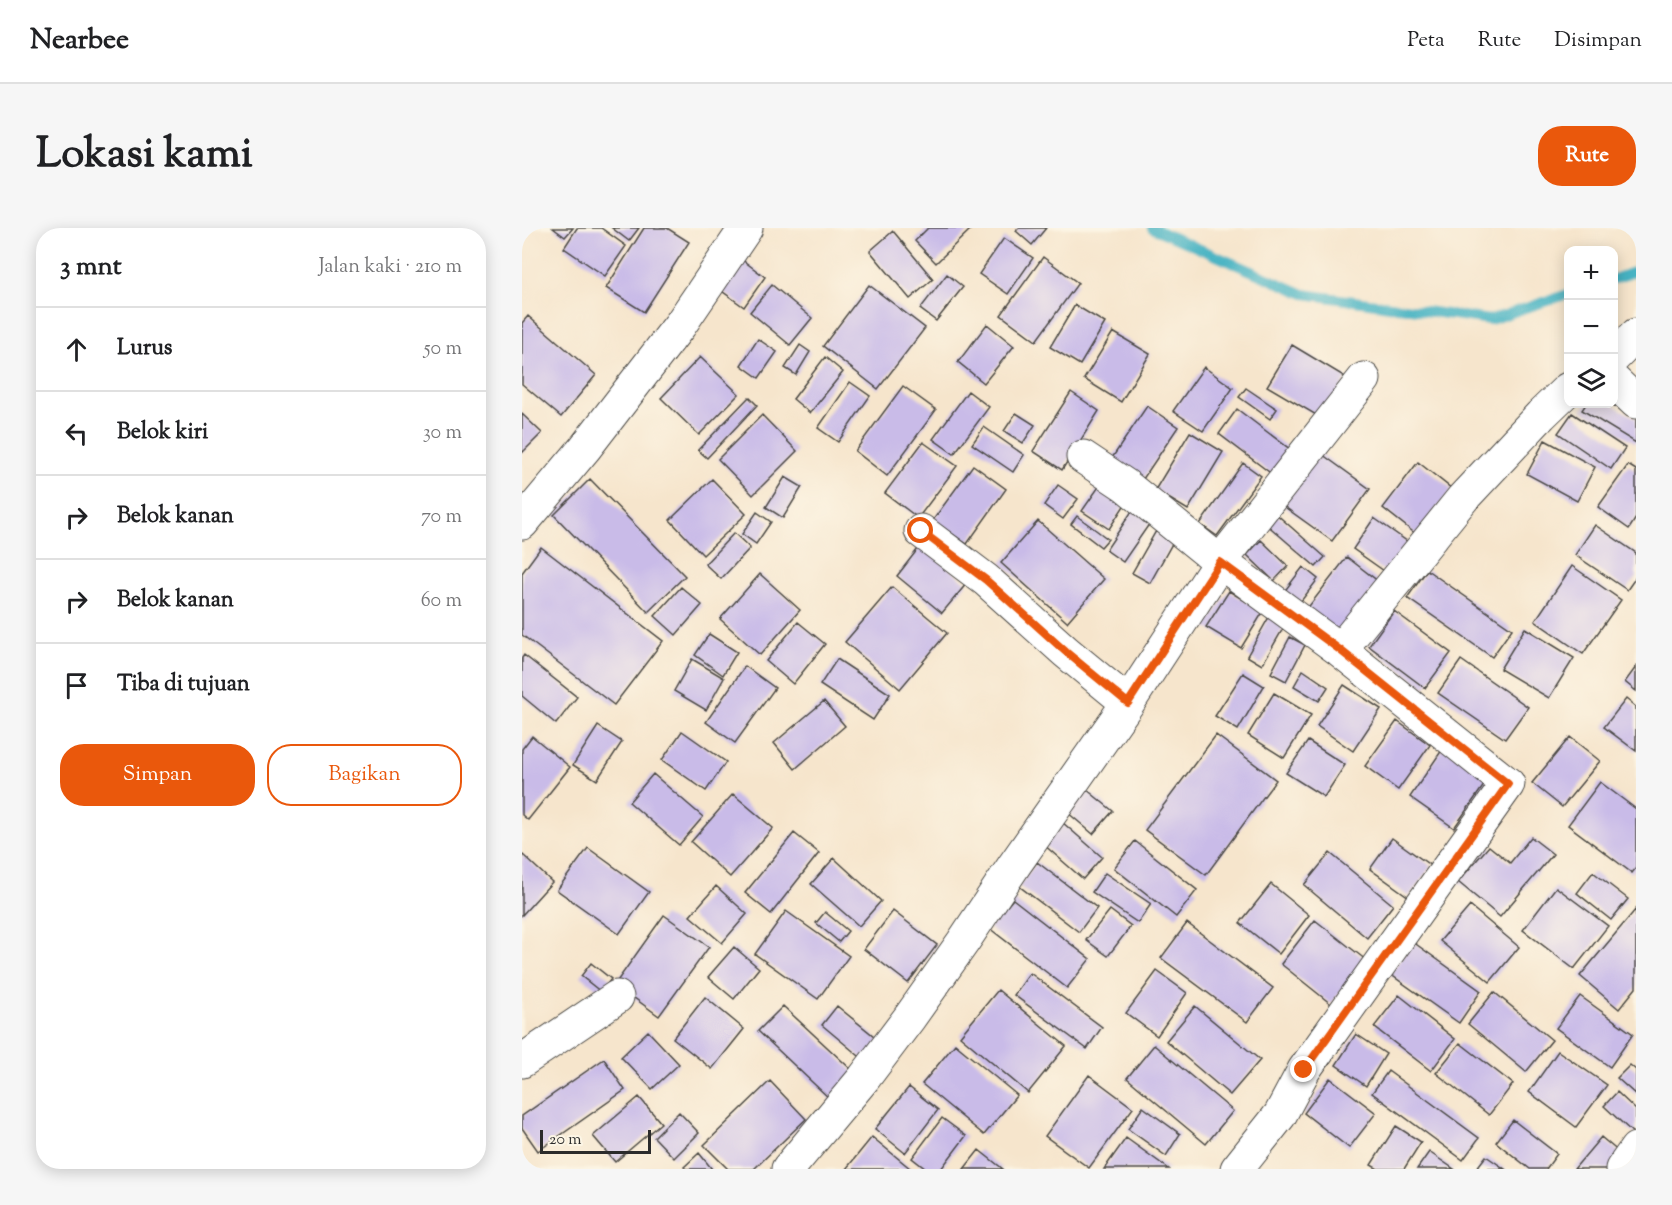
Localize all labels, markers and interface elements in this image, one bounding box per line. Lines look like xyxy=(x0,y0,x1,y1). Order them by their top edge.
text: Nearbee xyxy=(30,21,129,61)
text: Peta xyxy=(1407,26,1445,56)
text: Rute xyxy=(1478,26,1521,56)
text: Disimpan xyxy=(1554,26,1642,56)
text: Lokasi kami xyxy=(36,126,253,186)
button: Rute xyxy=(1538,126,1636,186)
map controls xyxy=(1564,246,1618,408)
button: + xyxy=(1564,246,1618,300)
text: 3 mnt xyxy=(60,249,122,286)
text: Jalan kaki · 210 m xyxy=(319,253,462,282)
button: − xyxy=(1564,300,1618,354)
icon: ahead xyxy=(60,333,93,366)
text: Lurus xyxy=(117,333,173,365)
text: 50 m xyxy=(424,335,462,364)
button: layers xyxy=(1564,354,1618,408)
icon: left xyxy=(60,417,93,450)
text: Belok kiri xyxy=(117,417,208,449)
text: 30 m xyxy=(423,419,462,448)
icon: right xyxy=(60,501,93,534)
text: Belok kanan xyxy=(117,501,234,533)
text: 70 m xyxy=(421,503,462,532)
route start xyxy=(907,517,933,543)
icon: right xyxy=(60,585,93,618)
text: Belok kanan xyxy=(117,585,234,617)
text: 60 m xyxy=(421,587,462,616)
icon: arrive xyxy=(60,669,93,702)
text: Tiba di tujuan xyxy=(117,669,250,701)
button: Simpan xyxy=(60,744,255,806)
button: Bagikan xyxy=(267,744,462,806)
route end xyxy=(1290,1056,1316,1082)
scale bar xyxy=(540,1127,651,1154)
text: 20 m xyxy=(549,1129,582,1152)

